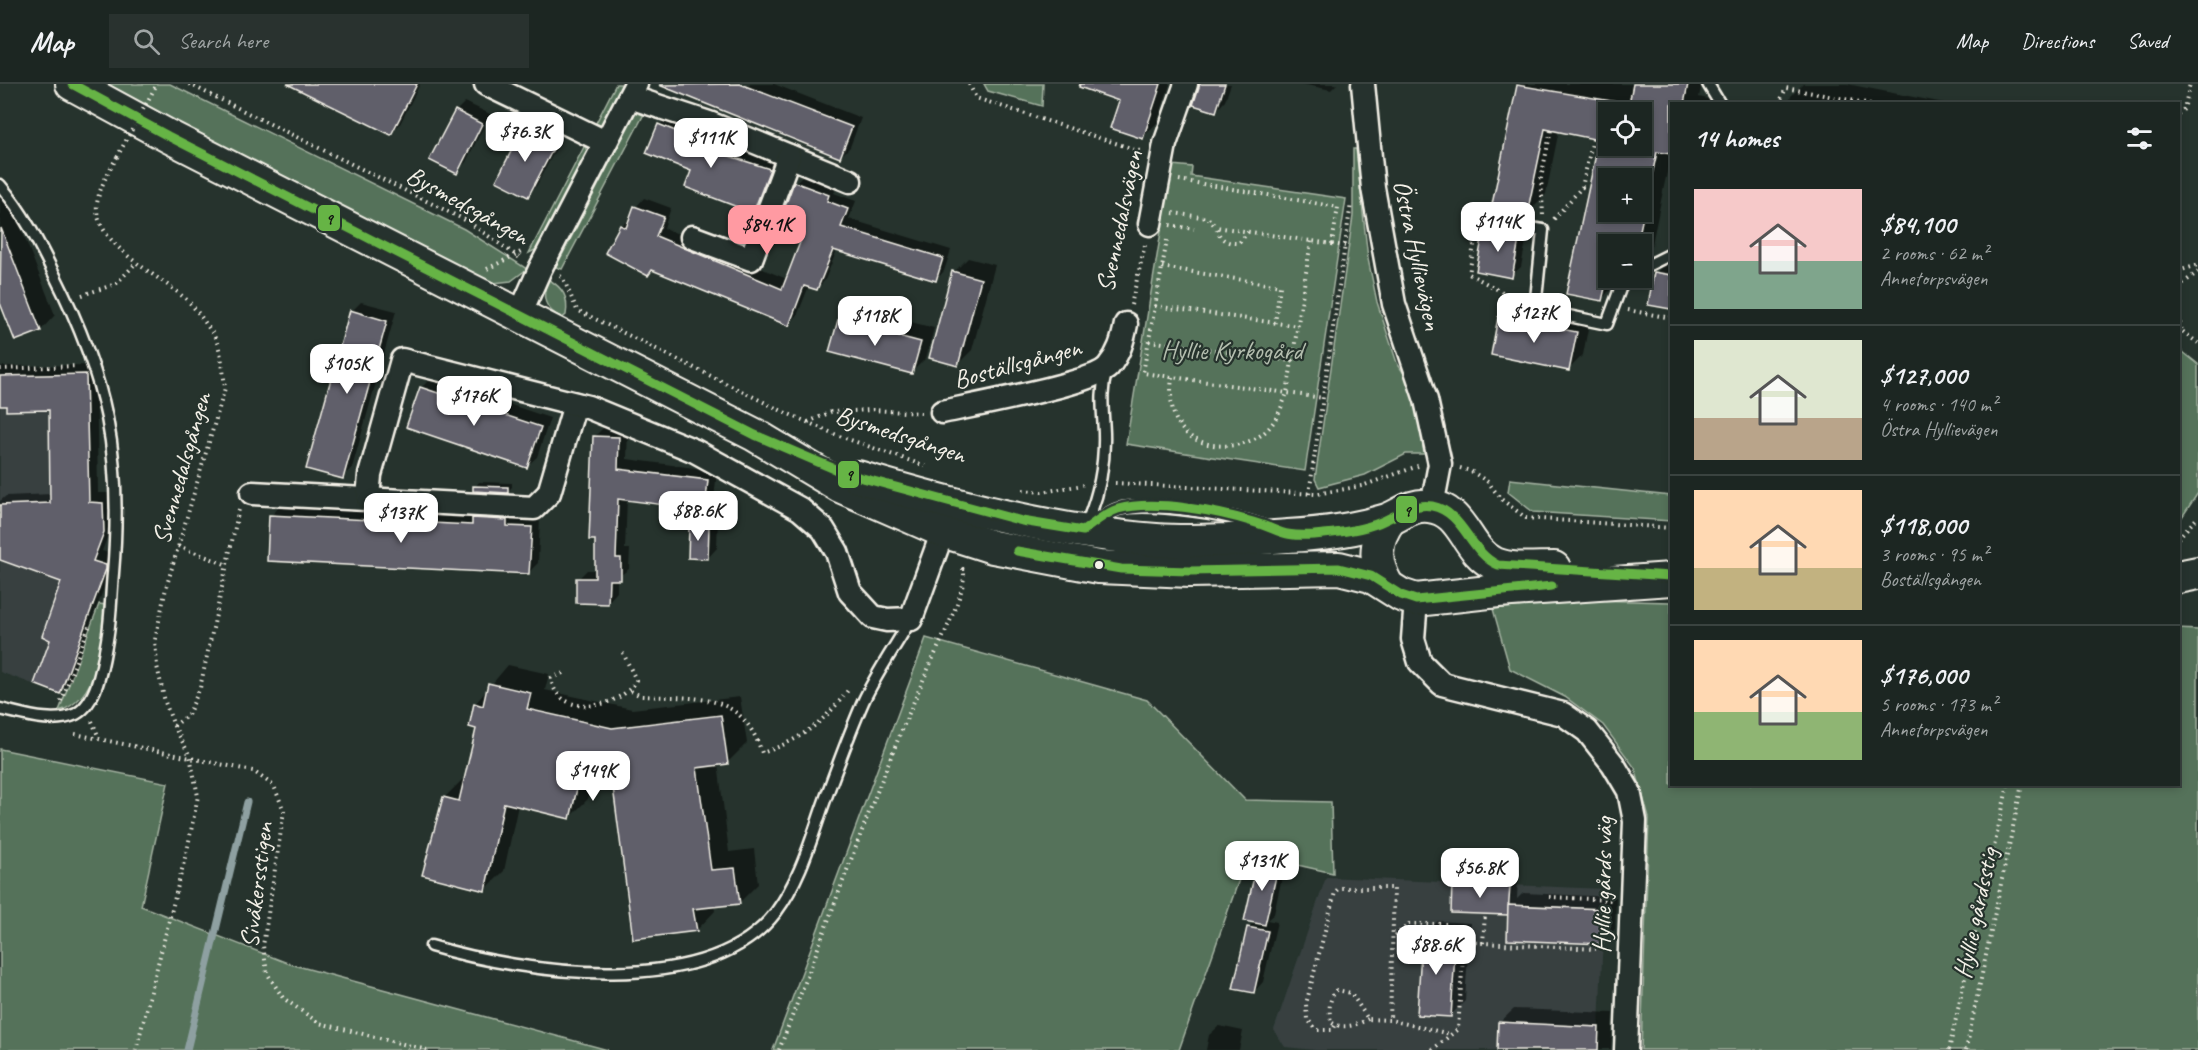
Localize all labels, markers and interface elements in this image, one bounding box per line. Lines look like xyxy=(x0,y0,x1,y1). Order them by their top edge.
search box xyxy=(109,14,529,68)
text: Map xyxy=(30,24,73,59)
icon: search xyxy=(130,25,163,58)
text: Search here xyxy=(178,27,268,55)
text: Map xyxy=(1956,28,1988,54)
text: Directions xyxy=(2021,28,2094,54)
text: Saved xyxy=(2127,28,2168,54)
map controls xyxy=(1598,102,1652,288)
button: locate xyxy=(1598,102,1652,156)
pin: $76.3K xyxy=(476,112,574,163)
pin: $111K xyxy=(669,118,753,169)
text: $76.3K xyxy=(500,119,550,144)
text: 14 homes xyxy=(1694,122,1779,155)
icon: filters xyxy=(2123,122,2156,155)
text: $111K xyxy=(688,125,734,150)
street label: Svennedalsvägen xyxy=(1088,147,1151,295)
street label: Bysmedsgången xyxy=(401,158,536,253)
button: + xyxy=(1598,168,1652,222)
street label: Östra Hyllievägen xyxy=(1386,177,1450,333)
pin: $114K xyxy=(1456,202,1540,253)
line badge: 9 xyxy=(317,204,341,232)
pin: $84.1K xyxy=(718,205,816,256)
text: $84,100 xyxy=(1880,208,1955,241)
text: 9 xyxy=(325,209,334,229)
text: $114K xyxy=(1475,209,1521,234)
text: $84.1K xyxy=(742,212,792,237)
icon: home xyxy=(1742,213,1814,285)
button: − xyxy=(1598,234,1652,288)
text: 2 rooms · 62 m² xyxy=(1880,241,1988,266)
text: Annetorpsvägen xyxy=(1880,266,1988,291)
pin: $127K xyxy=(1492,293,1576,344)
pin: $118K xyxy=(833,296,917,347)
text: $127K xyxy=(1511,300,1557,325)
text: $118K xyxy=(852,303,898,328)
street label: Boställsgången xyxy=(950,330,1086,396)
park label: Hyllie Kyrkogård xyxy=(1161,334,1306,367)
pin: $105K xyxy=(305,344,389,395)
text: $105K xyxy=(324,351,370,376)
text: $127,000 xyxy=(1880,359,1967,392)
icon: home xyxy=(1742,364,1814,436)
pin: $176K xyxy=(432,376,516,427)
text: $176K xyxy=(451,383,497,408)
street label: Svennedalsgången xyxy=(144,387,219,548)
text: 4 rooms · 140 m² xyxy=(1880,392,1997,417)
street label: Bysmedsgången xyxy=(832,398,971,471)
text: Östra Hyllievägen xyxy=(1880,417,1997,442)
line badge: 9 xyxy=(837,460,860,489)
text: 9 xyxy=(845,465,854,485)
pin: $88.6K xyxy=(649,491,747,542)
pin: $137K xyxy=(359,493,443,544)
line badge: 9 xyxy=(1395,495,1418,524)
text: $88.6K xyxy=(673,498,723,523)
text: $137K xyxy=(378,500,424,525)
text: 9 xyxy=(1403,501,1412,521)
text: $118,000 xyxy=(1880,509,1967,542)
icon: home xyxy=(1742,514,1814,586)
text: 3 rooms · 95 m² xyxy=(1880,542,1988,567)
unlabelled marker xyxy=(1093,559,1105,571)
text: Boställsgången xyxy=(1880,567,1981,592)
text: $176,000 xyxy=(1880,659,1968,692)
icon: home xyxy=(1742,664,1814,736)
text: 5 rooms · 173 m² xyxy=(1880,692,1997,717)
text: Annetorpsvägen xyxy=(1880,717,1988,742)
pin: $149K xyxy=(551,751,635,802)
text: $149K xyxy=(570,758,616,783)
street label: Hyllie gårds väg xyxy=(1585,815,1620,954)
street label: Sivåkersstigen xyxy=(232,819,281,950)
pin: $131K xyxy=(1220,841,1304,892)
street label: Hyllie gårdsstig xyxy=(1946,843,2006,981)
text: $131K xyxy=(1239,848,1285,873)
pin: $56.8K xyxy=(1431,848,1529,899)
text: $56.8K xyxy=(1455,855,1505,880)
pin: $88.6K xyxy=(1387,925,1485,976)
text: $88.6K xyxy=(1411,932,1461,957)

